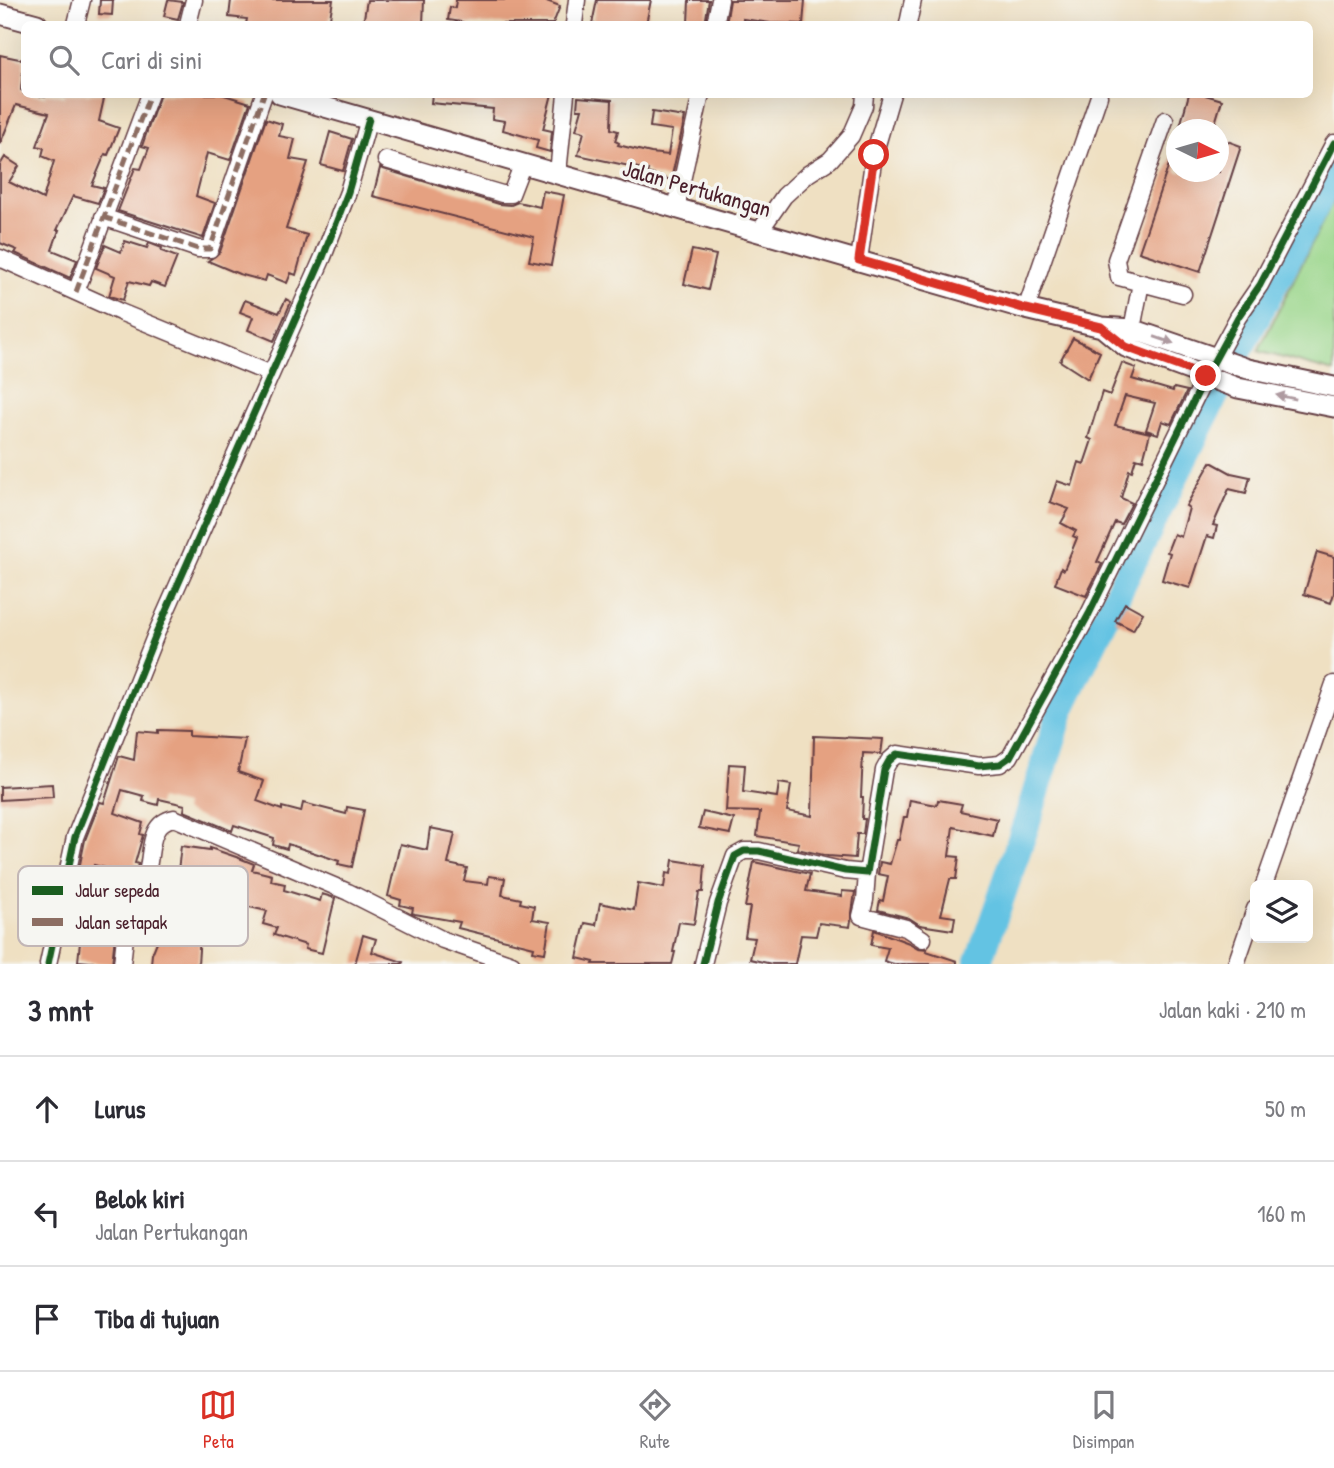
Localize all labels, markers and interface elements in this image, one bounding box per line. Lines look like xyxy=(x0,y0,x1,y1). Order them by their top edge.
search box xyxy=(21,21,1313,98)
icon: search xyxy=(45,41,83,79)
text: Cari di sini xyxy=(101,42,203,77)
north arrow xyxy=(1166,119,1229,182)
route start xyxy=(858,139,889,170)
street label: Jalan Pertukangan xyxy=(619,152,775,224)
one-way arrow xyxy=(1154,335,1175,346)
route end xyxy=(1190,360,1221,391)
one-way arrow xyxy=(1275,392,1297,403)
legend xyxy=(18,866,248,946)
text: Jalur sepeda xyxy=(75,877,160,903)
map controls xyxy=(1250,880,1313,943)
button: layers xyxy=(1250,880,1313,943)
text: Jalan setapak xyxy=(75,909,167,935)
text: 3 mnt xyxy=(28,990,93,1030)
text: Jalan kaki · 210 m xyxy=(1159,994,1306,1025)
icon: ahead xyxy=(28,1090,66,1128)
text: Lurus xyxy=(95,1091,146,1126)
text: 50 m xyxy=(1265,1093,1306,1124)
text: Belok kiri xyxy=(95,1181,185,1216)
icon: left xyxy=(28,1195,66,1233)
text: 160 m xyxy=(1257,1198,1306,1229)
text: Jalan Pertukangan xyxy=(95,1216,248,1247)
icon: arrive xyxy=(28,1300,66,1338)
text: Tiba di tujuan xyxy=(95,1301,220,1336)
tab: Peta xyxy=(199,1386,237,1454)
tab: Rute xyxy=(636,1386,674,1454)
tab: Disimpan xyxy=(1073,1386,1135,1454)

